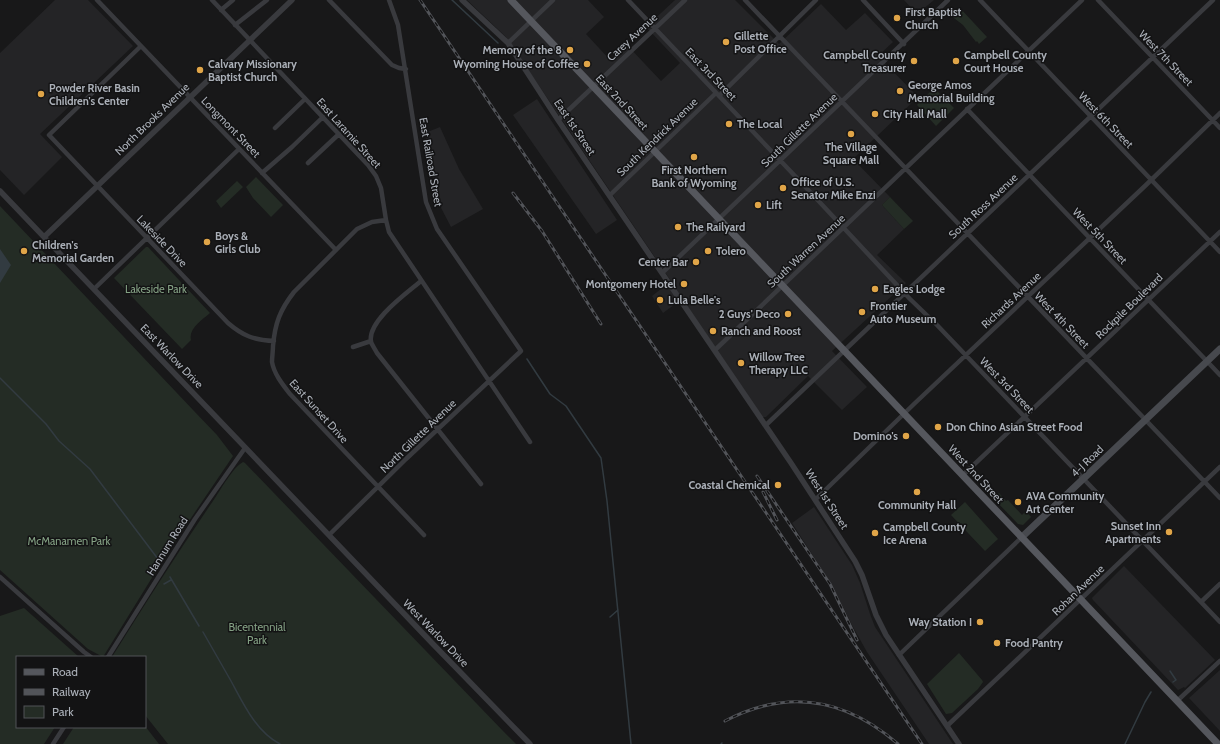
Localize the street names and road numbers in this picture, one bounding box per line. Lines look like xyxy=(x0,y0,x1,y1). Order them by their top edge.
street label: Carey Avenue xyxy=(604,10,660,64)
street label: West 7th Street xyxy=(1136,27,1196,89)
street label: East 3rd Street xyxy=(682,45,740,104)
street label: East 2nd Street xyxy=(593,71,651,133)
street label: North Brooks Avenue xyxy=(112,80,192,158)
street label: West 6th Street xyxy=(1076,89,1137,151)
street label: South Gillette Avenue xyxy=(758,90,841,170)
street label: Longmont Street xyxy=(198,94,264,161)
street label: South Kendrick Avenue xyxy=(614,94,701,179)
street label: East Laramie Street xyxy=(314,95,384,171)
street label: East 1st Street xyxy=(551,96,599,158)
street label: East Railroad Street xyxy=(416,116,446,208)
street label: South Ross Avenue xyxy=(946,170,1021,242)
street label: West 5th Street xyxy=(1070,205,1130,267)
street label: South Warren Avenue xyxy=(764,211,848,291)
street label: Lakeside Drive xyxy=(134,212,191,270)
street label: Richards Avenue xyxy=(978,269,1044,331)
street label: Rockpile Boulevard xyxy=(1092,270,1166,342)
street label: West 4th Street xyxy=(1032,289,1093,351)
street label: East Warlow Drive xyxy=(138,321,207,392)
street label: West 3rd Street xyxy=(977,354,1037,416)
street label: East Sunset Drive xyxy=(287,376,352,446)
street label: North Gillette Avenue xyxy=(377,396,459,476)
street label: West 2nd Street xyxy=(945,442,1007,506)
street label: 4-J Road xyxy=(1068,442,1106,480)
street label: West 1st Street xyxy=(802,466,852,532)
street label: Hannum Road xyxy=(143,514,191,578)
street label: Rohan Avenue xyxy=(1049,561,1107,618)
street label: West Warlow Drive xyxy=(400,596,472,670)

